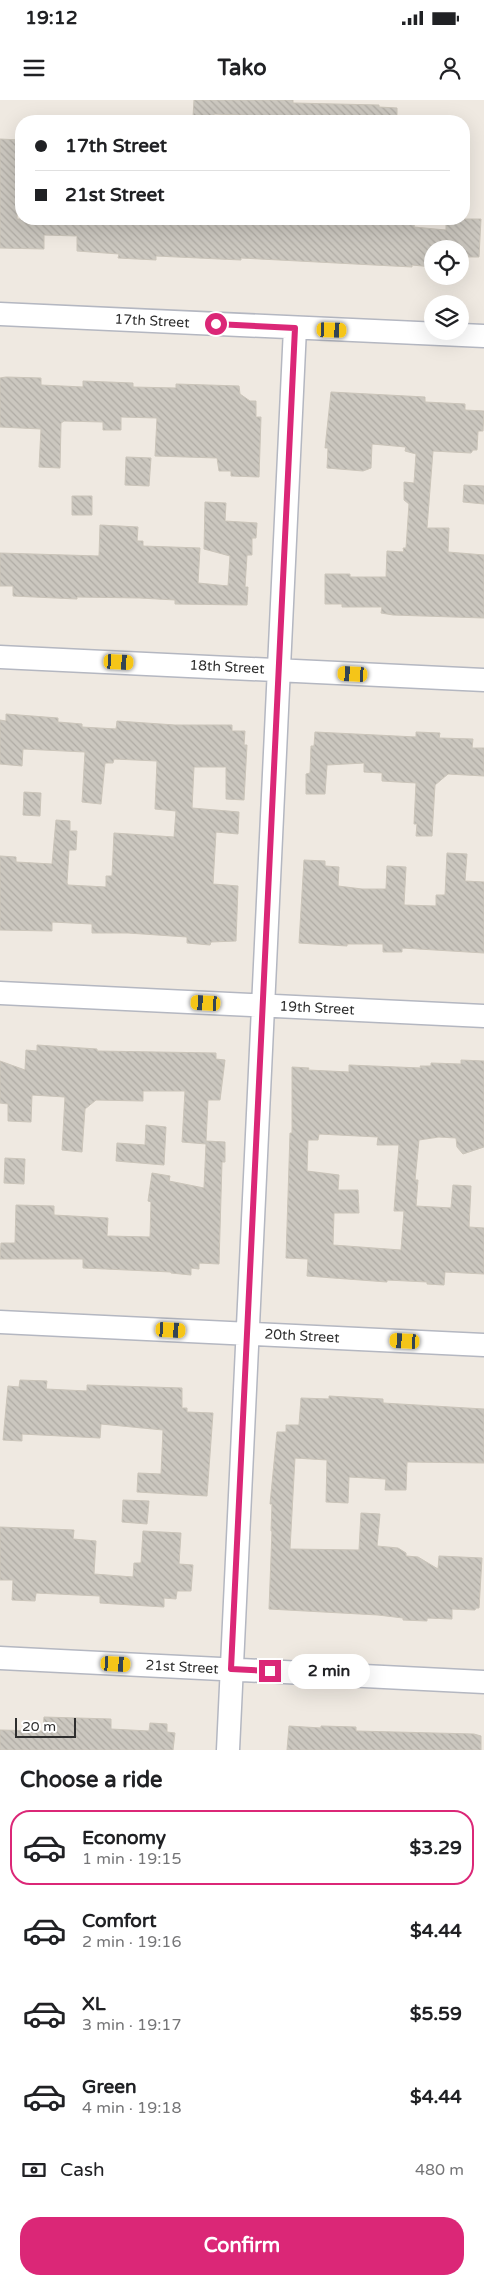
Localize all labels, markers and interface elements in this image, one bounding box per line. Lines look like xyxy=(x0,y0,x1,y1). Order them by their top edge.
text: 19:12 xyxy=(25,7,78,29)
icon: menu xyxy=(20,54,48,82)
icon: person xyxy=(436,54,464,82)
text: Tako xyxy=(217,55,267,81)
text: 17th Street xyxy=(65,135,167,157)
text: 21st Street xyxy=(65,184,164,206)
map controls xyxy=(424,240,469,340)
button: locate xyxy=(424,240,469,285)
button: layers xyxy=(424,295,469,340)
street label: 17th Street xyxy=(114,311,191,331)
route start xyxy=(205,313,227,335)
car xyxy=(316,322,347,338)
car xyxy=(103,654,134,670)
street label: 18th Street xyxy=(189,657,266,677)
car xyxy=(337,666,368,682)
car xyxy=(190,995,221,1011)
street label: 19th Street xyxy=(279,998,356,1018)
car xyxy=(155,1322,186,1338)
street label: 20th Street xyxy=(264,1326,341,1346)
car xyxy=(389,1333,420,1349)
callout: 2 min xyxy=(288,1654,370,1688)
car xyxy=(100,1656,131,1672)
street label: 21st Street xyxy=(145,1657,220,1677)
route end xyxy=(259,1660,281,1682)
text: 2 min xyxy=(308,1661,350,1681)
scale bar xyxy=(15,1715,76,1738)
text: 20 m xyxy=(22,1718,56,1735)
text: Choose a ride xyxy=(20,1767,163,1793)
icon: car xyxy=(22,1825,67,1870)
text: Economy xyxy=(82,1827,166,1849)
text: $3.29 xyxy=(410,1837,462,1859)
text: 1 min · 19:15 xyxy=(82,1849,181,1869)
icon: car xyxy=(22,1908,67,1953)
text: Comfort xyxy=(82,1910,156,1932)
text: $4.44 xyxy=(410,1920,462,1942)
text: 2 min · 19:16 xyxy=(82,1932,181,1952)
icon: car xyxy=(22,1991,67,2036)
text: XL xyxy=(82,1993,106,2015)
text: $5.59 xyxy=(410,2003,462,2025)
text: 3 min · 19:17 xyxy=(82,2015,181,2035)
icon: car xyxy=(22,2074,67,2119)
text: Green xyxy=(82,2076,136,2098)
text: $4.44 xyxy=(410,2086,462,2108)
text: 4 min · 19:18 xyxy=(82,2098,181,2118)
icon: cash xyxy=(20,2156,48,2184)
text: Cash xyxy=(60,2159,105,2181)
text: 480 m xyxy=(415,2160,464,2180)
button: Confirm xyxy=(20,2217,464,2275)

